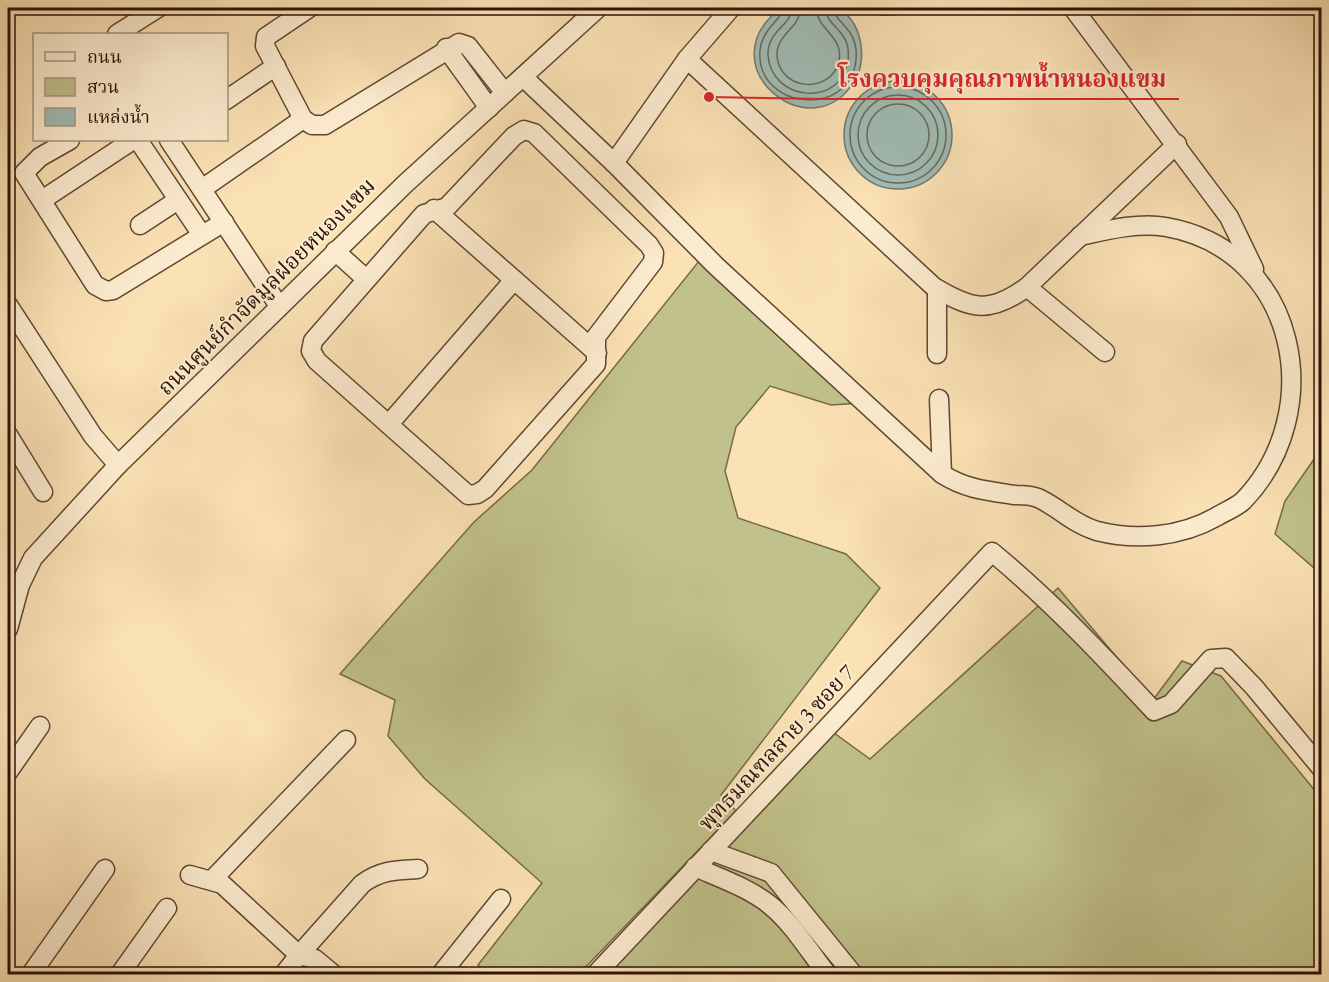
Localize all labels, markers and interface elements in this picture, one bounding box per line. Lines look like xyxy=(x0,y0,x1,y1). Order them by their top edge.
legend xyxy=(33,33,228,141)
text: ถนน xyxy=(87,45,122,68)
callout: โรงควบคุมคุณภาพน้ำหนองแขม xyxy=(826,57,1179,99)
text: โรงควบคุมคุณภาพน้ำหนองแขม xyxy=(837,61,1166,94)
text: สวน xyxy=(87,75,119,98)
text: แหล่งน้ำ xyxy=(87,103,150,128)
street label: ถนนศูนย์กำจัดมูลฝอยหนองแขม xyxy=(151,171,381,401)
street label: พุทธมณฑลสาย 3 ซอย 7 xyxy=(692,658,861,836)

